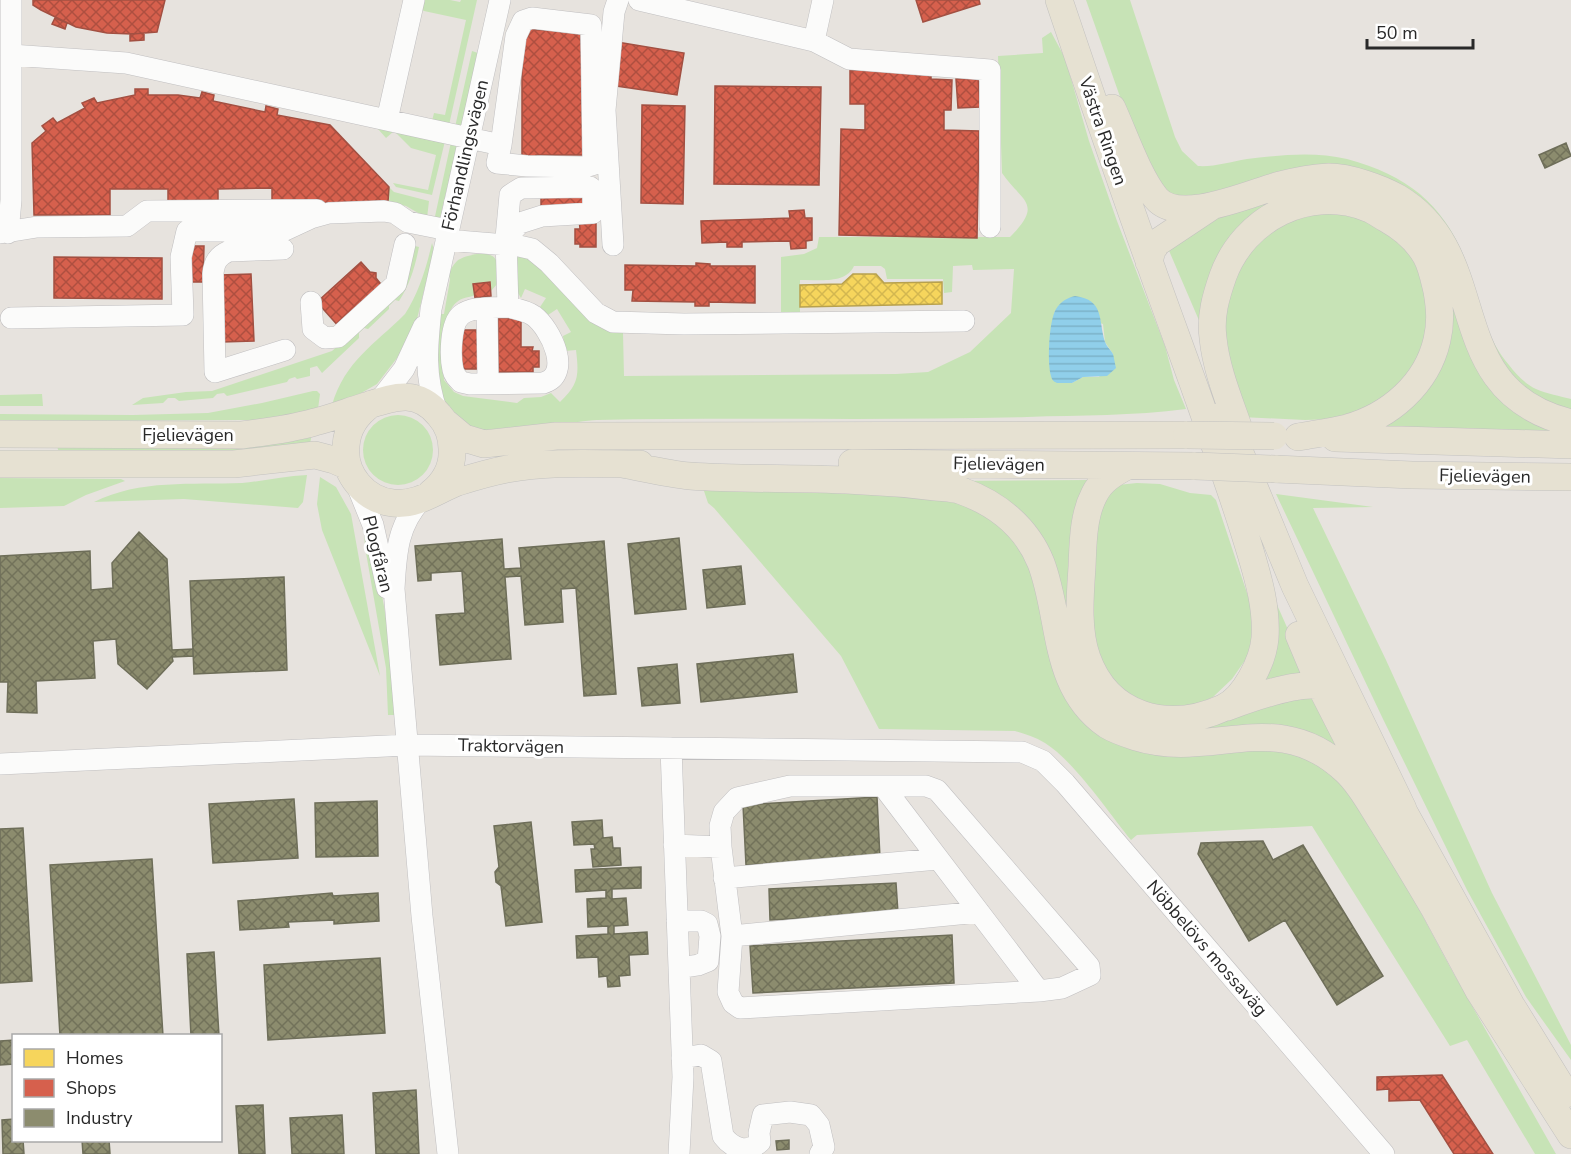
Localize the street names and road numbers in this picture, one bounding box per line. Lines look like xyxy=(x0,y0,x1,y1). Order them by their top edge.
street label: Västra Ringen xyxy=(1073,73,1133,188)
street label: Förhandlingsvägen xyxy=(436,77,494,233)
street label: Fjelievägen xyxy=(142,423,234,447)
street label: Fjelievägen xyxy=(953,451,1045,477)
street label: Fjelievägen xyxy=(1439,463,1531,489)
street label: Plogfåran xyxy=(357,513,399,595)
street label: Traktorvägen xyxy=(458,733,564,759)
street label: Nöbbelövs mossaväg xyxy=(1141,875,1273,1021)

